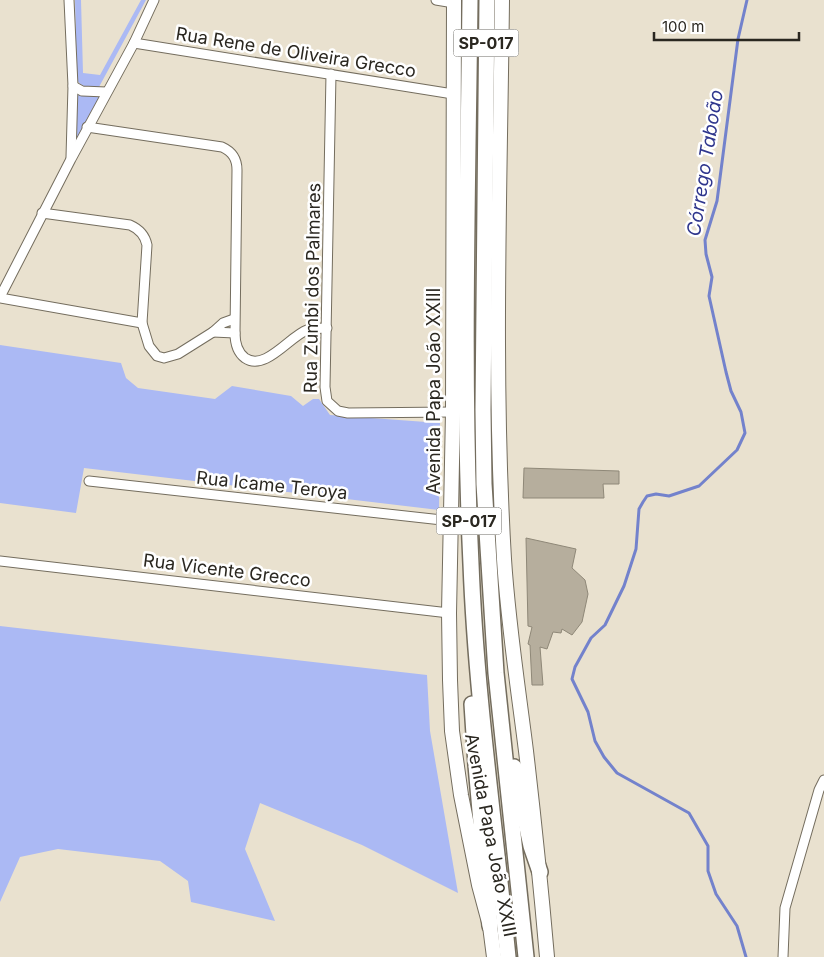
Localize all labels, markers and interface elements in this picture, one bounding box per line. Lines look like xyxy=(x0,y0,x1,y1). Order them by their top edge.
scale bar xyxy=(654,10,799,42)
text: 100 m xyxy=(662,17,704,36)
street label: Rua Rene de Oliveira Grecco xyxy=(174,23,418,81)
road number: SP-017 xyxy=(454,29,518,56)
water label: Córrego Taboão xyxy=(682,88,728,238)
street label: Rua Zumbi dos Palmares xyxy=(300,183,324,393)
street label: Avenida Papa João XXIII xyxy=(423,288,444,494)
street label: Rua Icame Teroya xyxy=(195,467,349,503)
road number: SP-017 xyxy=(436,508,502,534)
street label: Rua Vicente Grecco xyxy=(142,549,312,591)
street label: Avenida Papa João XXIII xyxy=(461,731,521,939)

